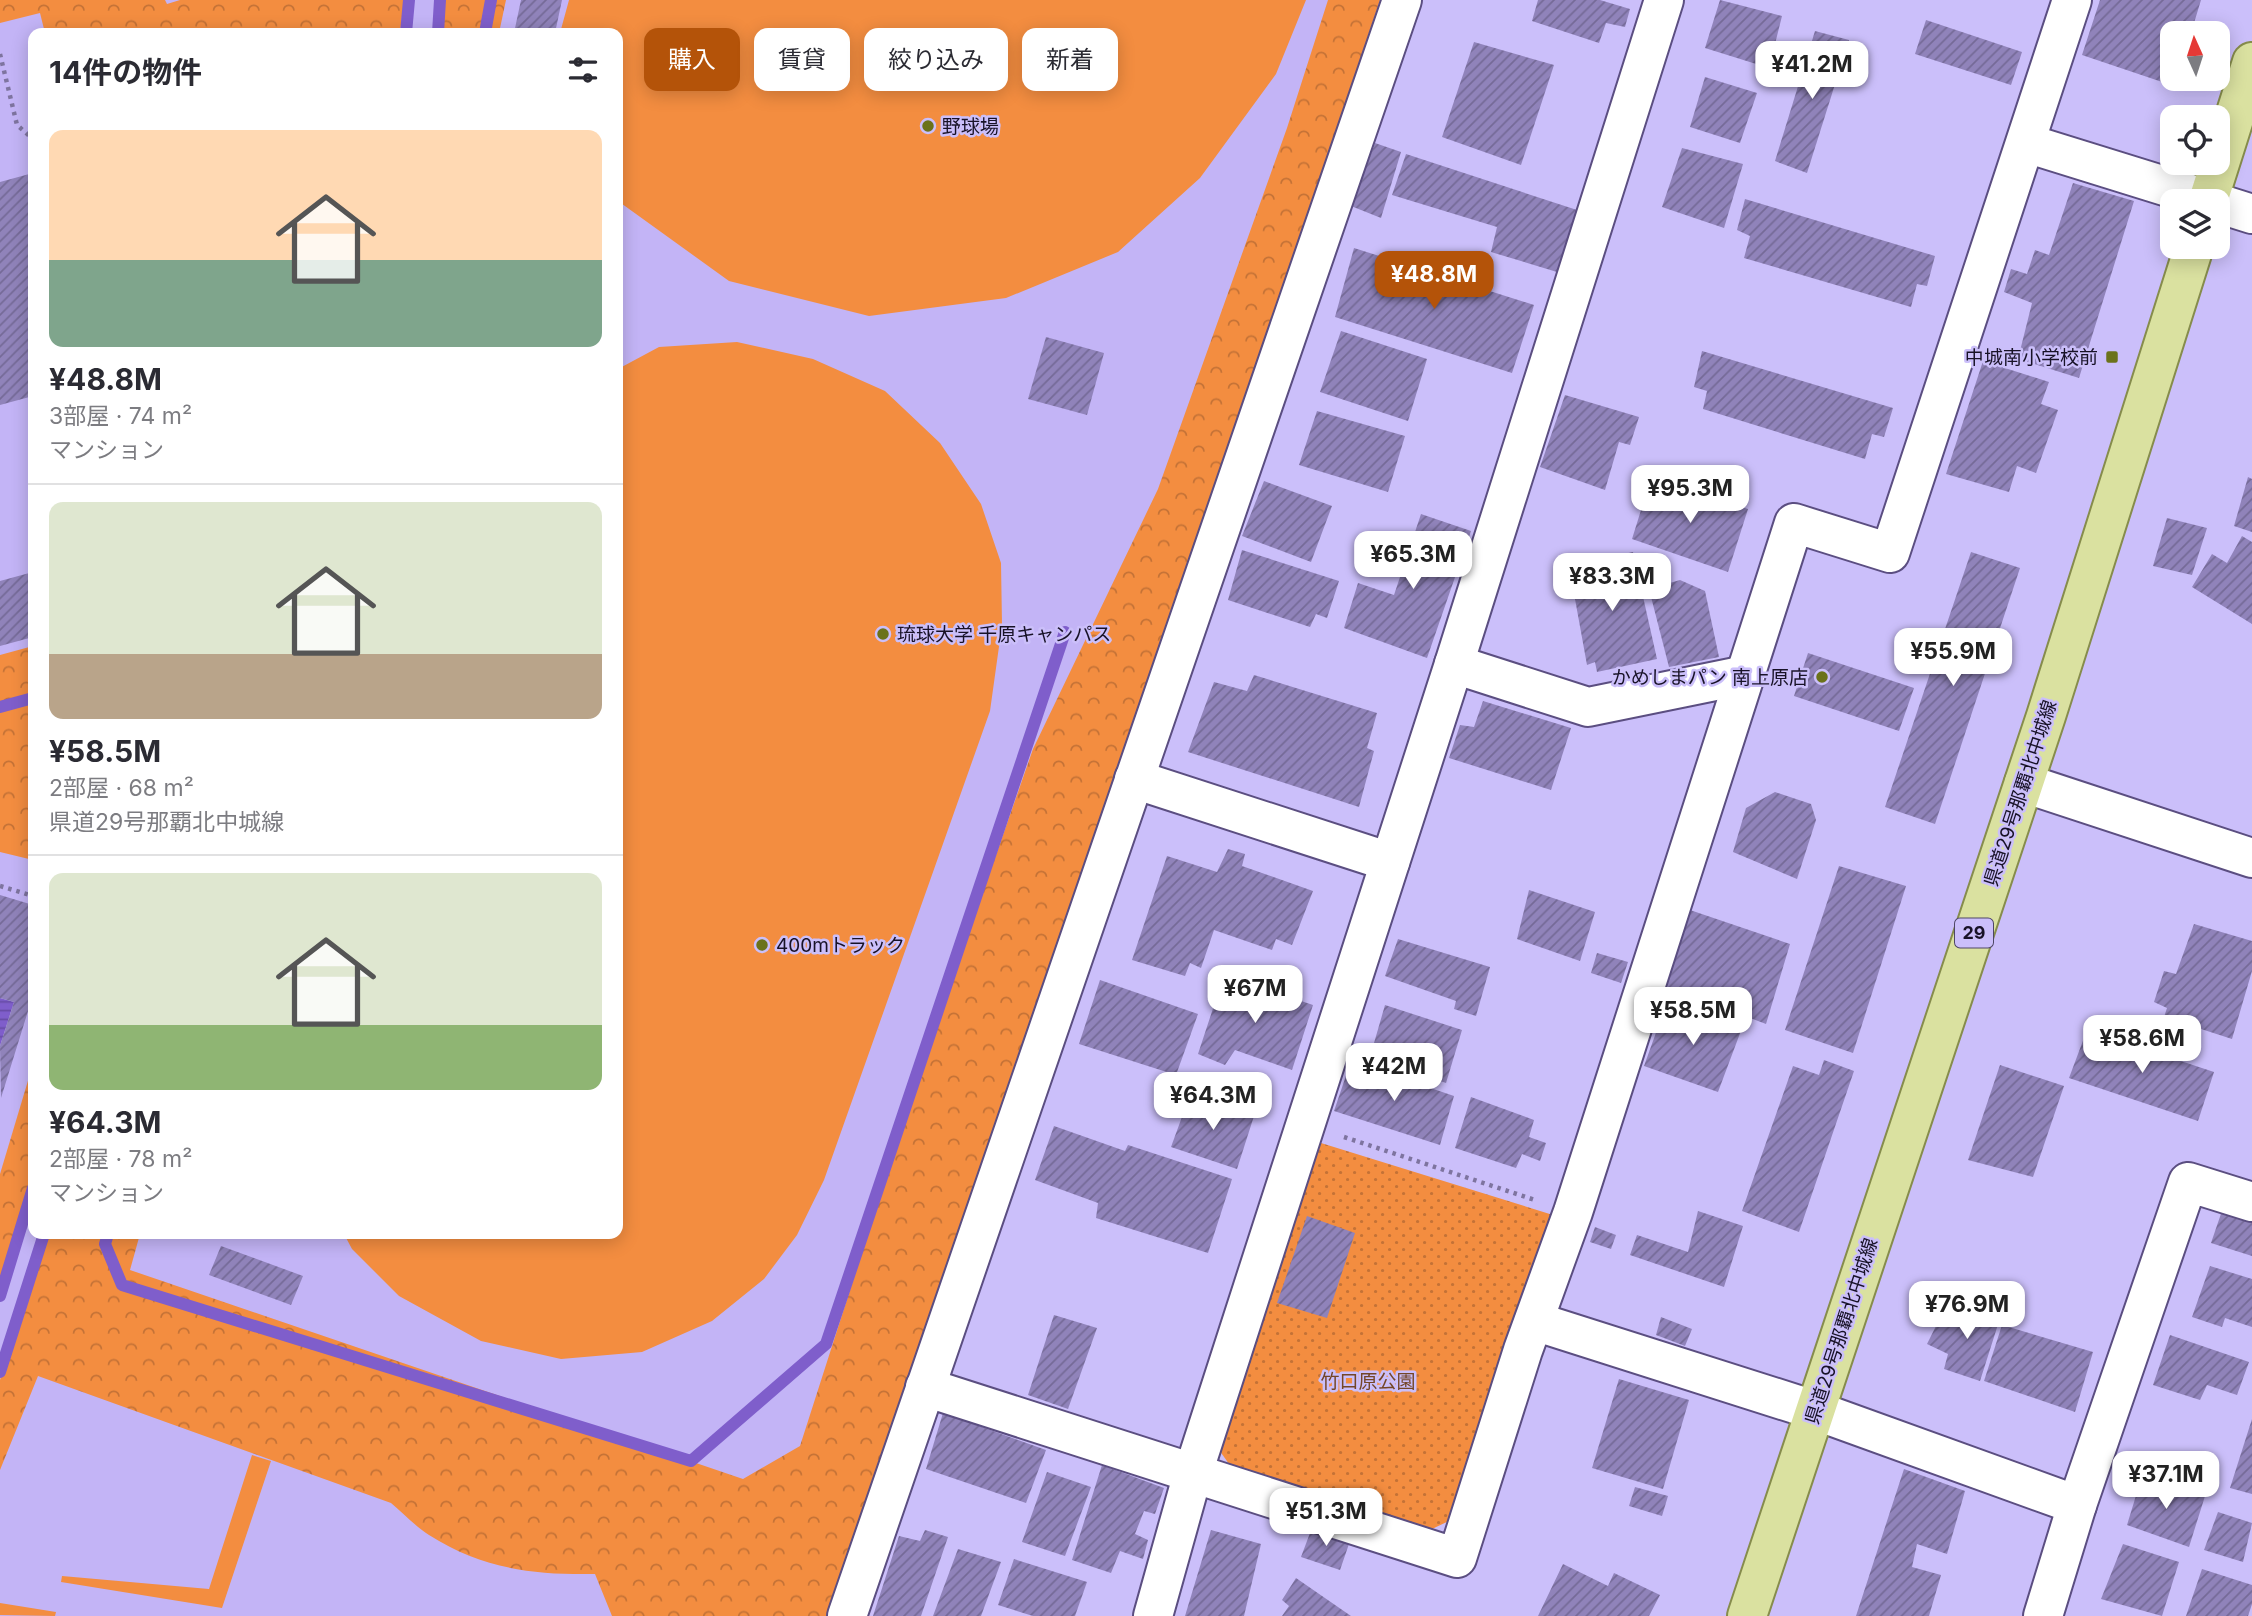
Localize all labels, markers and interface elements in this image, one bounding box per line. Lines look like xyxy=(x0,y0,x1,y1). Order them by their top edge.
north arrow xyxy=(2160,21,2230,91)
map controls xyxy=(2160,21,2230,259)
chip: 購入 xyxy=(644,28,740,91)
chip: 賃貸 xyxy=(754,28,850,91)
chip: 絞り込み xyxy=(864,28,1008,91)
chip: 新着 xyxy=(1022,28,1118,91)
pin: ¥41.2M xyxy=(1755,42,1869,101)
text: ¥41.2M xyxy=(1771,50,1853,78)
icon: filters xyxy=(564,51,602,89)
text: 14件の物件 xyxy=(49,54,202,90)
button: locate xyxy=(2160,105,2230,175)
place label: 野球場 xyxy=(942,115,999,138)
marker: 野球場 xyxy=(920,118,936,134)
icon: home xyxy=(263,176,389,302)
button: layers xyxy=(2160,189,2230,259)
pin: ¥48.8M xyxy=(1377,252,1491,311)
text: ¥48.8M xyxy=(1391,260,1477,288)
place label: 中城南小学校前 xyxy=(1965,346,2098,369)
marker: 中城南小学校前 xyxy=(2104,349,2120,365)
text: ¥48.8M xyxy=(49,361,162,397)
text: 3部屋 · 74 m² xyxy=(49,402,192,430)
text: マンション xyxy=(49,436,164,464)
pin: ¥95.3M xyxy=(1633,466,1747,525)
text: ¥95.3M xyxy=(1647,474,1733,502)
pin: ¥65.3M xyxy=(1356,532,1470,591)
text: ¥65.3M xyxy=(1370,540,1456,568)
icon: home xyxy=(263,548,389,674)
pin: ¥83.3M xyxy=(1555,554,1669,613)
text: ¥83.3M xyxy=(1569,562,1655,590)
place label: 琉球大学 千原キャンパス xyxy=(897,623,1111,646)
marker: 琉球大学 千原キャンパス xyxy=(875,626,891,642)
pin: ¥55.9M xyxy=(1896,628,2010,688)
text: ¥55.9M xyxy=(1910,637,1996,665)
place label: かめしまパン 南上原店 xyxy=(1612,666,1808,689)
marker: かめしまパン 南上原店 xyxy=(1814,669,1830,685)
street label: 県道29号那覇北中城線 xyxy=(1980,697,2061,889)
text: ¥58.5M xyxy=(49,733,161,769)
text: 2部屋 · 68 m² xyxy=(49,774,194,802)
text: 県道29号那覇北中城線 xyxy=(49,808,284,836)
road number: 29 xyxy=(1955,918,1993,948)
icon: home xyxy=(263,919,389,1045)
place label: 400mトラック xyxy=(776,934,905,957)
marker: 400mトラック xyxy=(754,937,770,953)
pin: ¥67M xyxy=(1214,965,1296,1025)
text: ¥67M xyxy=(1224,974,1286,1002)
pin: ¥58.5M xyxy=(1636,988,1750,1047)
text: ¥58.5M xyxy=(1650,996,1736,1024)
pin: ¥58.6M xyxy=(2085,1016,2199,1075)
text: ¥58.6M xyxy=(2099,1024,2185,1052)
pin: ¥42M xyxy=(1353,1044,1435,1103)
text: ¥42M xyxy=(1362,1052,1426,1080)
pin: ¥64.3M xyxy=(1156,1072,1270,1132)
text: ¥64.3M xyxy=(1170,1081,1256,1109)
text: ¥64.3M xyxy=(49,1104,162,1140)
text: 2部屋 · 78 m² xyxy=(49,1145,192,1173)
text: マンション xyxy=(49,1179,164,1207)
street label: 県道29号那覇北中城線 xyxy=(1801,1235,1882,1427)
pin: ¥76.9M xyxy=(1910,1282,2024,1341)
text: ¥76.9M xyxy=(1925,1290,2009,1318)
park label: 竹口原公園 xyxy=(1320,1370,1416,1393)
pin: ¥37.1M xyxy=(2109,1452,2223,1511)
text: ¥37.1M xyxy=(2128,1460,2204,1488)
pin: ¥51.3M xyxy=(1269,1488,1383,1548)
text: ¥51.3M xyxy=(1285,1497,1367,1525)

